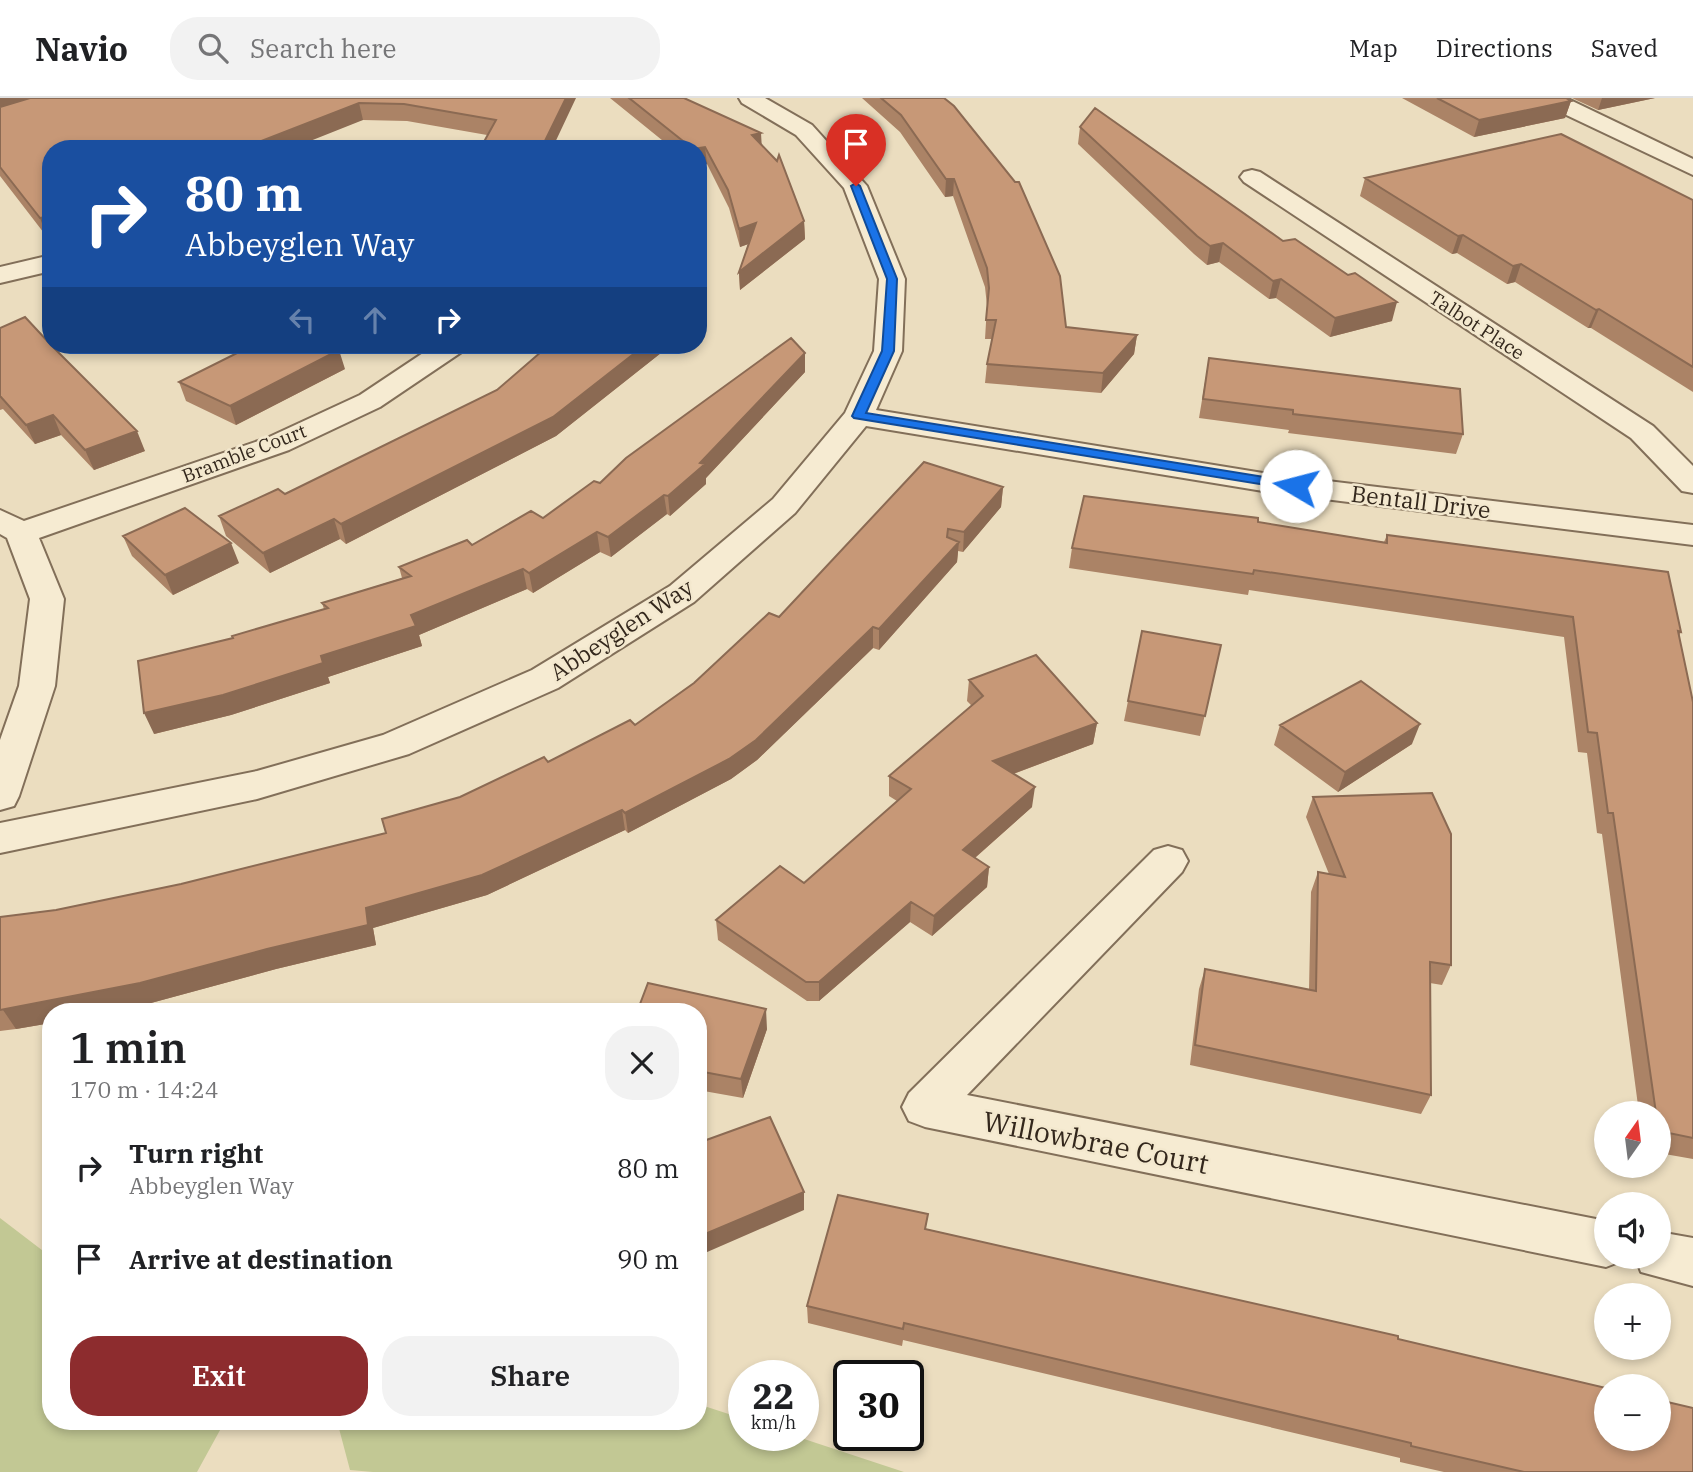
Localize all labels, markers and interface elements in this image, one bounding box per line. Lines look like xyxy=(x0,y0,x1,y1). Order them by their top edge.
search box xyxy=(170,17,660,80)
text: Navio xyxy=(35,27,128,70)
icon: search xyxy=(194,29,232,67)
text: Search here xyxy=(250,31,396,65)
text: Map xyxy=(1349,32,1398,64)
text: Directions xyxy=(1436,32,1553,64)
text: Saved xyxy=(1591,32,1658,64)
pin xyxy=(826,114,886,186)
icon: arrive xyxy=(837,125,875,163)
text: 80 m xyxy=(185,161,303,224)
icon: right xyxy=(70,168,161,259)
text: Abbeyglen Way xyxy=(185,223,414,265)
street label: Talbot Place xyxy=(1425,285,1529,365)
icon: left xyxy=(283,301,321,339)
icon: ahead xyxy=(356,301,394,339)
icon: right xyxy=(429,301,467,339)
street label: Bramble Court xyxy=(178,418,310,488)
position arrow xyxy=(1259,449,1333,523)
street label: Bentall Drive xyxy=(1350,478,1492,524)
street label: Abbeyglen Way xyxy=(544,571,699,686)
text: 1 min xyxy=(70,1020,187,1075)
button: close xyxy=(605,1026,679,1100)
text: 170 m · 14:24 xyxy=(70,1074,219,1104)
north arrow xyxy=(1594,1101,1671,1178)
map controls xyxy=(1594,1101,1671,1451)
street label: Willowbrae Court xyxy=(980,1102,1212,1182)
text: Turn right xyxy=(129,1136,263,1170)
icon: right xyxy=(70,1149,108,1187)
text: 80 m xyxy=(617,1151,679,1185)
text: Abbeyglen Way xyxy=(129,1170,294,1200)
button: sound xyxy=(1594,1192,1671,1269)
icon: arrive xyxy=(70,1240,108,1278)
text: Arrive at destination xyxy=(129,1242,393,1276)
text: 90 m xyxy=(617,1242,679,1276)
button: + xyxy=(1594,1283,1671,1360)
button: Exit xyxy=(70,1336,368,1416)
button: Share xyxy=(382,1336,679,1416)
speed limit sign: 30 xyxy=(833,1360,924,1451)
text: 22 xyxy=(752,1373,795,1419)
button: − xyxy=(1594,1374,1671,1451)
text: km/h xyxy=(751,1411,796,1434)

